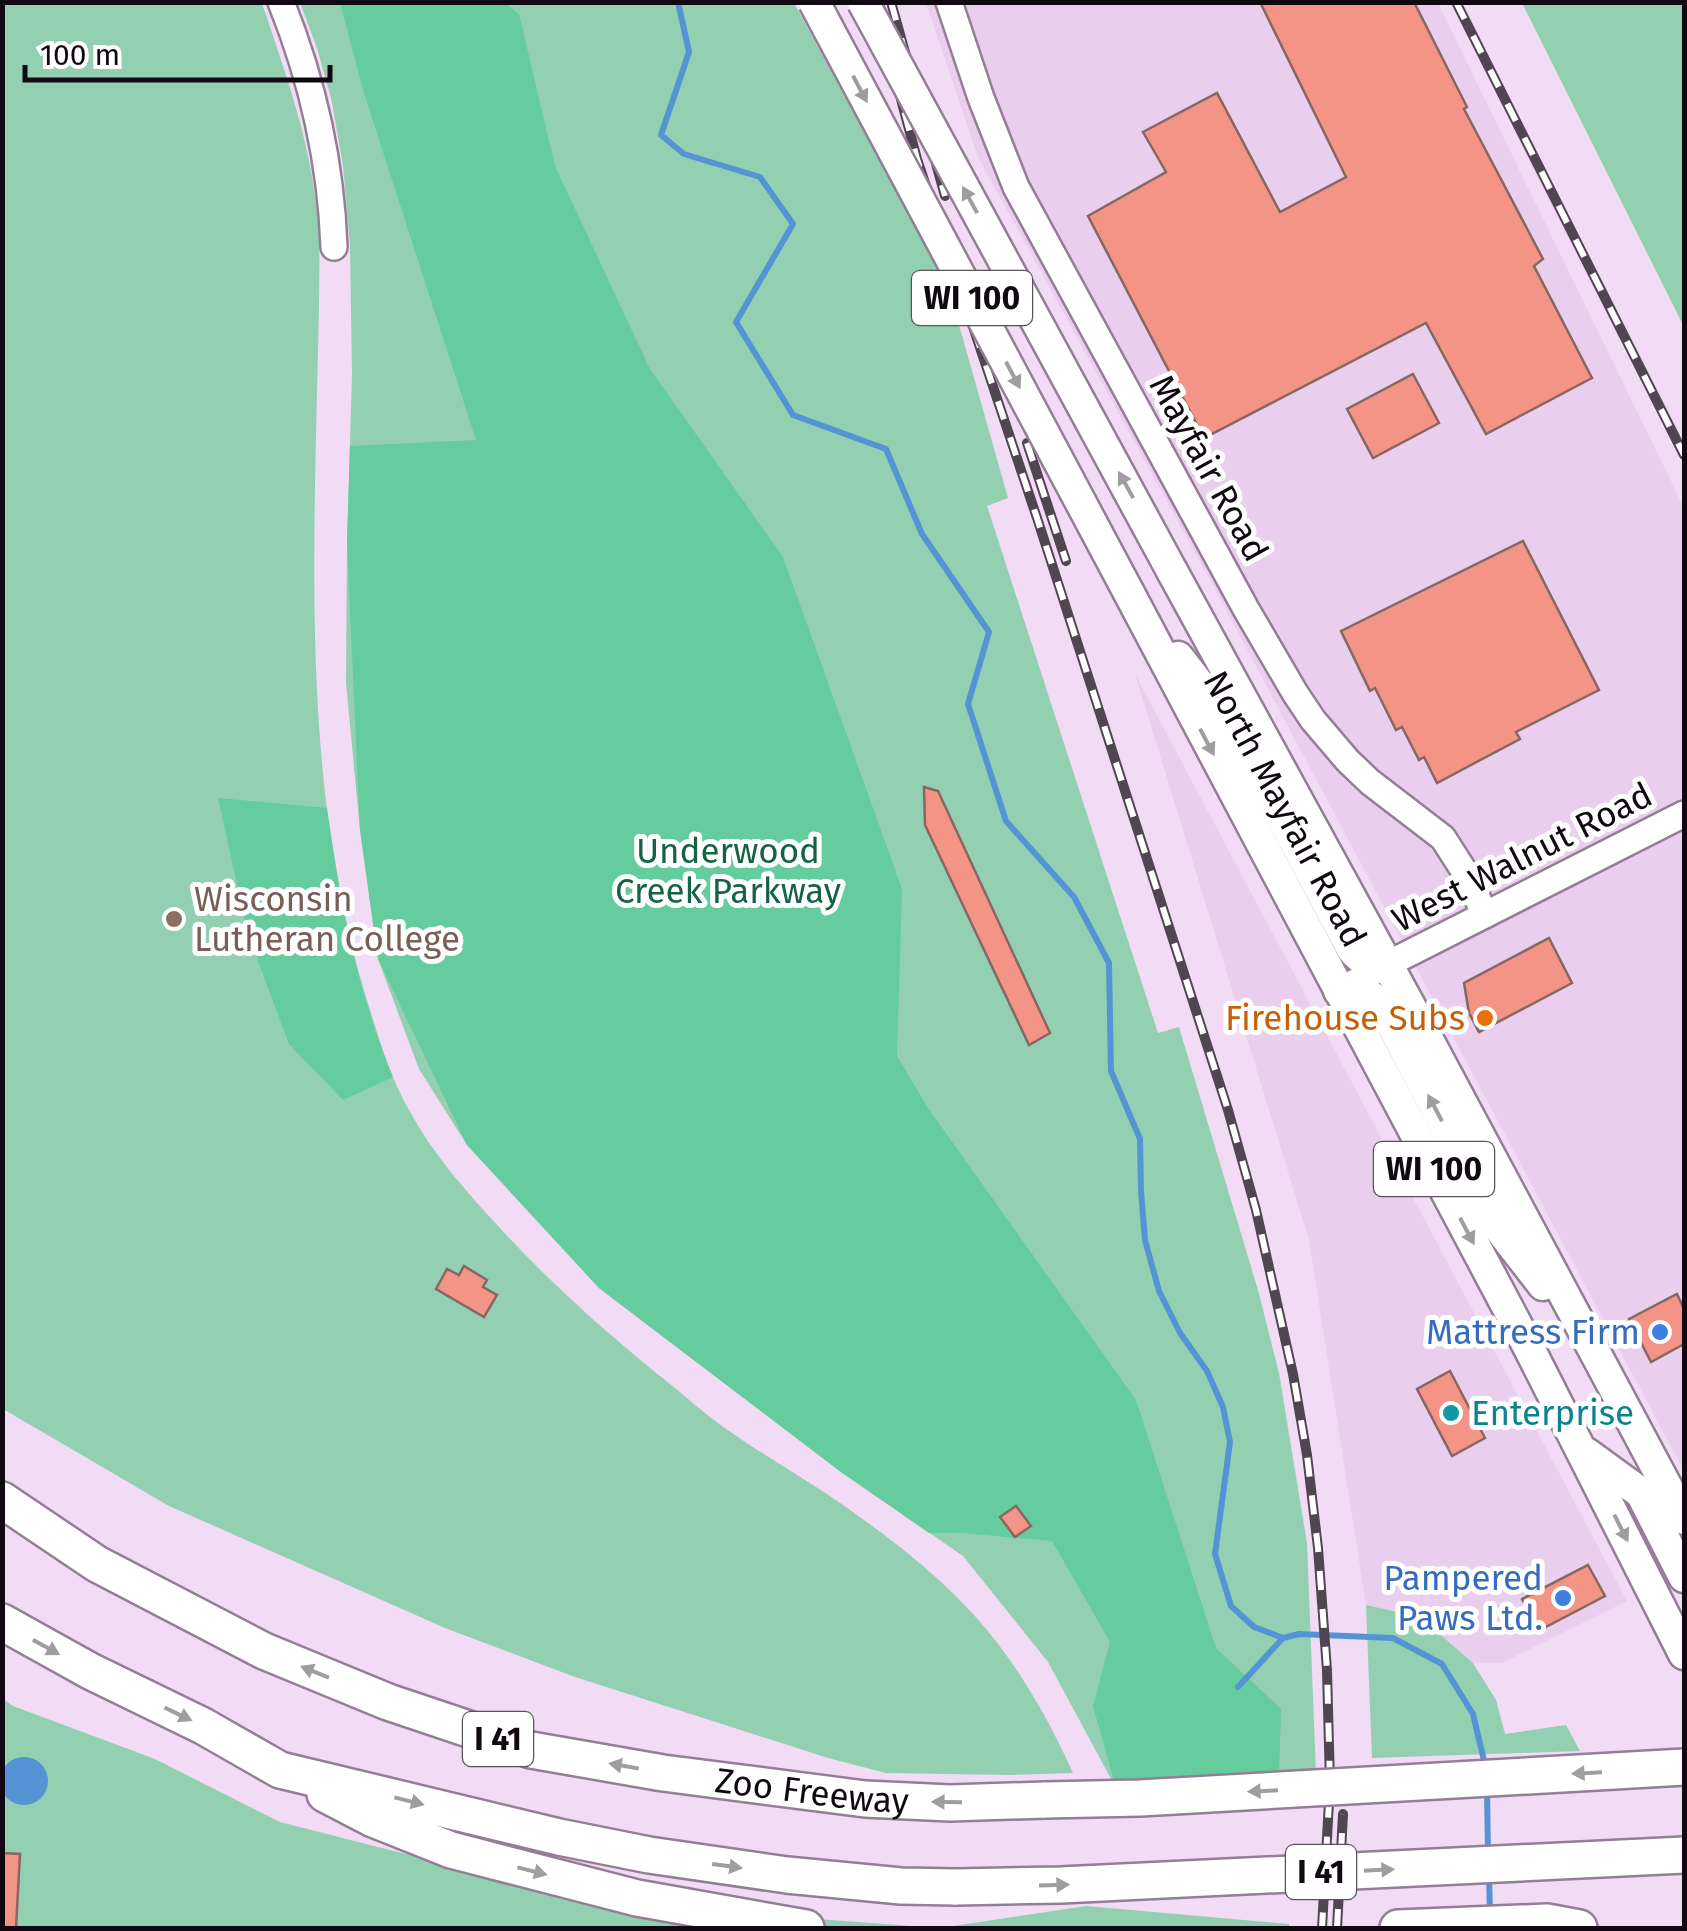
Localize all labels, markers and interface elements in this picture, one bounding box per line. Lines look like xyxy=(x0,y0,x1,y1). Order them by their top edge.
scale bar xyxy=(25,20,330,82)
text: 100 m xyxy=(40,37,120,73)
one-way arrow xyxy=(851,74,868,103)
one-way arrow xyxy=(962,185,979,214)
road number: WI 100 xyxy=(912,271,1032,325)
one-way arrow xyxy=(1004,361,1021,390)
street label: Mayfair Road xyxy=(1141,368,1277,568)
one-way arrow xyxy=(1117,471,1135,499)
street label: North Mayfair Road xyxy=(1194,664,1376,954)
one-way arrow xyxy=(1198,727,1215,756)
street label: West Walnut Road xyxy=(1385,773,1659,941)
park label: Underwood Creek Parkway xyxy=(615,830,841,912)
place label: Wisconsin Lutheran College xyxy=(194,878,460,960)
marker: Wisconsin Lutheran College xyxy=(163,908,185,930)
place label: Firehouse Subs xyxy=(1225,997,1465,1039)
marker: Firehouse Subs xyxy=(1474,1007,1496,1029)
one-way arrow xyxy=(1427,1094,1444,1123)
road number: WI 100 xyxy=(1374,1142,1494,1196)
one-way arrow xyxy=(1458,1217,1475,1246)
place label: Mattress Firm xyxy=(1426,1311,1640,1353)
marker: Mattress Firm xyxy=(1649,1321,1671,1343)
place label: Enterprise xyxy=(1471,1392,1634,1434)
marker: Enterprise xyxy=(1440,1402,1462,1424)
one-way arrow xyxy=(1612,1514,1629,1543)
place label: Pampered Paws Ltd. xyxy=(1383,1557,1543,1639)
marker: Pampered Paws Ltd. xyxy=(1552,1587,1574,1609)
one-way arrow xyxy=(32,1638,61,1655)
one-way arrow xyxy=(299,1663,329,1679)
one-way arrow xyxy=(164,1705,193,1722)
road number: I 41 xyxy=(463,1712,533,1766)
one-way arrow xyxy=(608,1758,640,1773)
street label: Zoo Freeway xyxy=(713,1759,910,1822)
one-way arrow xyxy=(1571,1765,1603,1781)
one-way arrow xyxy=(1246,1783,1278,1799)
one-way arrow xyxy=(394,1794,425,1809)
one-way arrow xyxy=(931,1794,963,1810)
road number: I 41 xyxy=(1286,1845,1356,1899)
one-way arrow xyxy=(712,1859,743,1875)
one-way arrow xyxy=(1363,1862,1395,1878)
one-way arrow xyxy=(517,1864,548,1879)
one-way arrow xyxy=(1038,1876,1070,1892)

